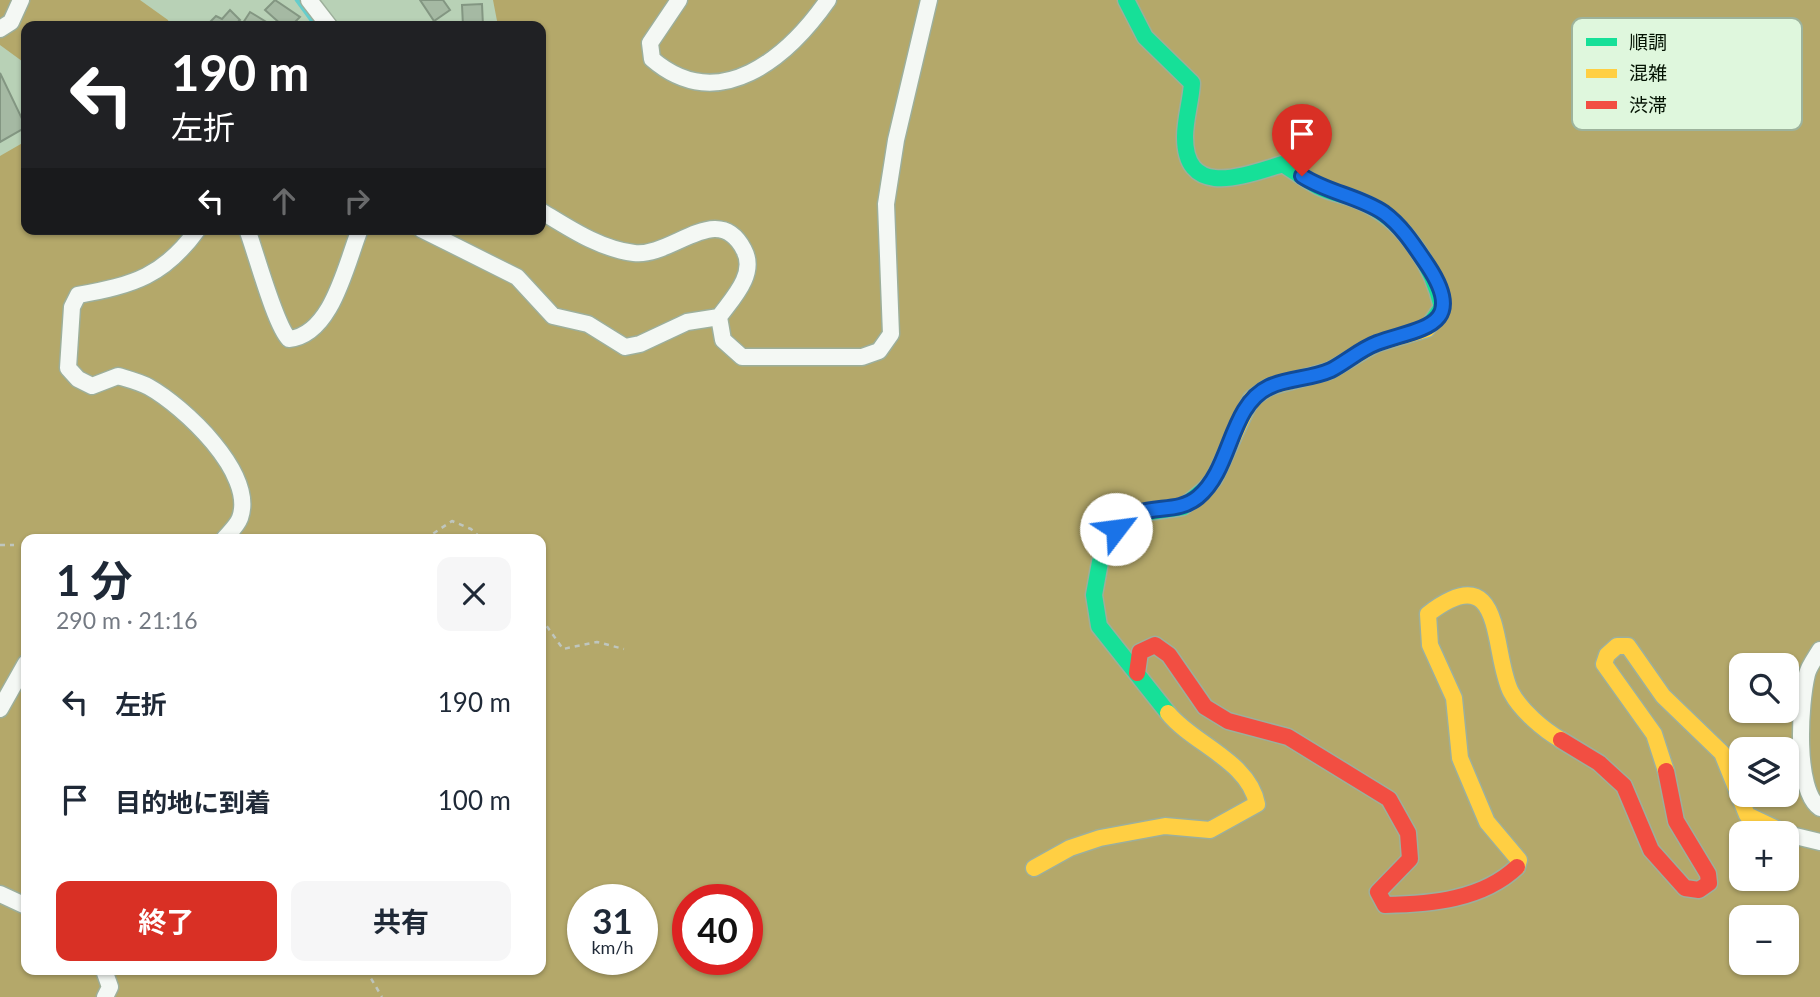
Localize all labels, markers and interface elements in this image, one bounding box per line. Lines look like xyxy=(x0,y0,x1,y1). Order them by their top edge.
legend xyxy=(1572,18,1802,130)
text: 順調 xyxy=(1629,30,1667,53)
text: 190 m xyxy=(171,43,309,101)
icon: left xyxy=(56,49,147,140)
text: 混雑 xyxy=(1629,61,1667,84)
text: 渋滞 xyxy=(1629,93,1667,116)
pin xyxy=(1272,104,1332,176)
text: 左折 xyxy=(171,107,235,146)
icon: arrive xyxy=(1283,115,1321,153)
icon: left xyxy=(192,182,230,220)
icon: ahead xyxy=(265,182,303,220)
icon: right xyxy=(338,182,376,220)
position arrow xyxy=(1079,492,1153,566)
text: 1 分 xyxy=(56,555,133,605)
button: close xyxy=(437,557,511,631)
text: 290 m · 21:16 xyxy=(56,606,198,634)
map controls xyxy=(1729,653,1799,975)
button: search xyxy=(1729,653,1799,723)
icon: left xyxy=(56,683,94,721)
text: 190 m xyxy=(438,686,511,718)
text: 左折 xyxy=(115,688,167,720)
button: layers xyxy=(1729,737,1799,807)
icon: arrive xyxy=(56,781,94,819)
text: 100 m xyxy=(438,784,511,816)
text: 目的地に到着 xyxy=(115,786,271,818)
button: + xyxy=(1729,821,1799,891)
button: 終了 xyxy=(56,881,277,961)
button: 共有 xyxy=(291,881,511,961)
speed limit sign: 40 xyxy=(672,884,763,975)
text: 31 xyxy=(592,899,633,941)
button: − xyxy=(1729,905,1799,975)
text: km/h xyxy=(591,936,634,958)

